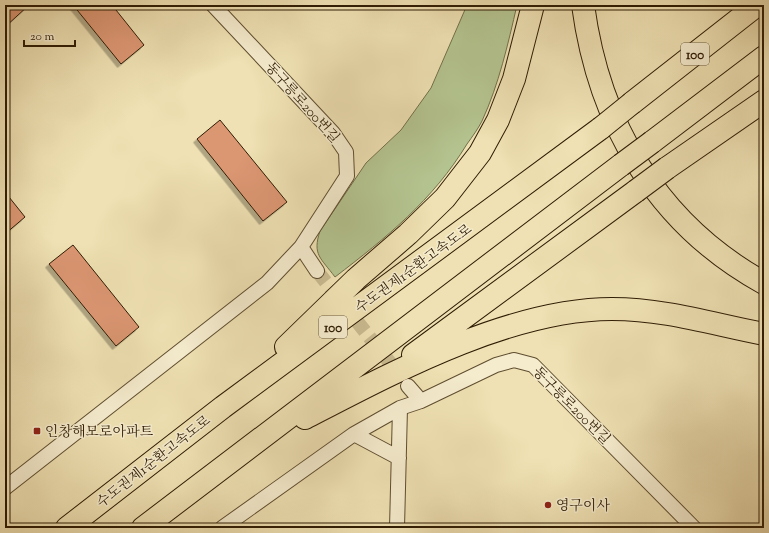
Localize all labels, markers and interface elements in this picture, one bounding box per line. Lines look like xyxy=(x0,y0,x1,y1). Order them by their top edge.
scale bar xyxy=(24,22,75,48)
text: 20 m xyxy=(30,28,55,46)
road number: 100 xyxy=(681,43,709,65)
street label: 동구릉로200번길 xyxy=(260,59,343,148)
street label: 수도권제1순환고속도로 xyxy=(352,220,477,319)
road number: 100 xyxy=(319,316,347,338)
street label: 동구릉로200번길 xyxy=(527,363,614,450)
street label: 수도권제1순환고속도로 xyxy=(93,411,216,514)
place label: 인창해모로아파트 xyxy=(45,423,154,443)
marker: 인창해모로아파트 xyxy=(32,426,42,436)
place label: 영구이사 xyxy=(556,497,611,517)
marker: 영구이사 xyxy=(543,500,553,510)

